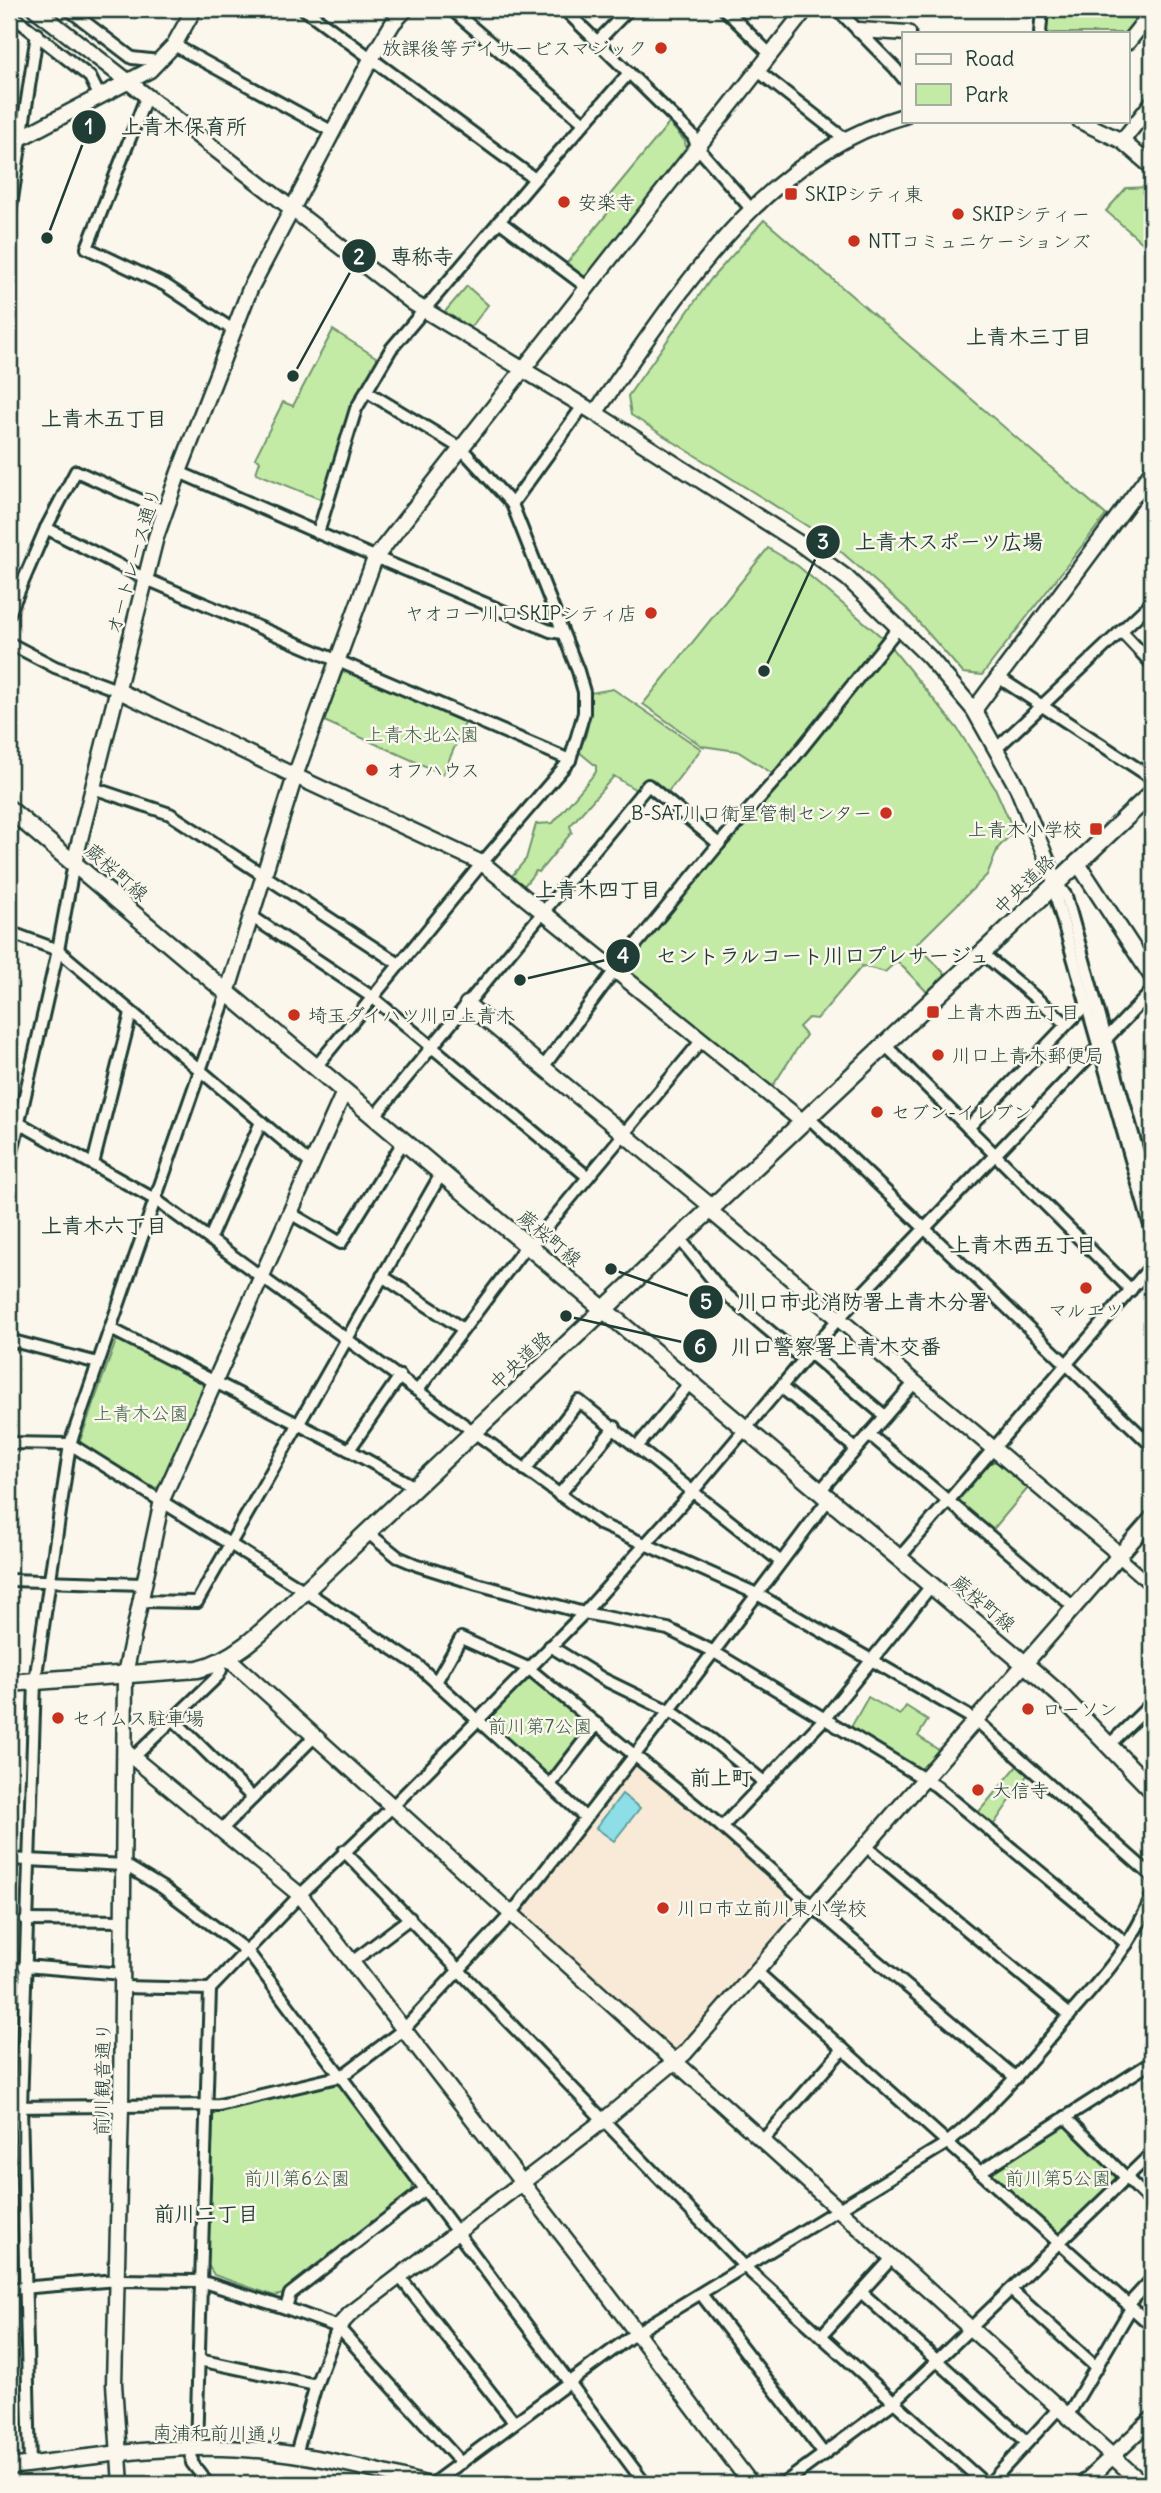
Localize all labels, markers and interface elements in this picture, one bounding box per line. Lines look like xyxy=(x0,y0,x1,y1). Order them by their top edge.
legend xyxy=(902,32,1130,122)
place label: 放課後等デイサービスマジック xyxy=(382,36,647,60)
marker: 放課後等デイサービスマジック xyxy=(653,40,669,56)
text: Road xyxy=(965,45,1014,72)
text: Park xyxy=(965,81,1008,108)
callout: 上青木保育所 xyxy=(72,106,261,148)
text: 1 xyxy=(85,113,93,140)
text: 上青木保育所 xyxy=(121,113,247,140)
place label: SKIPシティ東 xyxy=(805,182,923,206)
marker: SKIPシティ東 xyxy=(783,186,799,202)
place label: 安楽寺 xyxy=(578,190,635,214)
marker: 安楽寺 xyxy=(556,194,572,210)
place label: SKIPシティー xyxy=(972,202,1090,226)
marker: SKIPシティー xyxy=(950,206,966,222)
place label: NTTコミュニケーションズ xyxy=(868,229,1091,253)
marker: NTTコミュニケーションズ xyxy=(846,233,862,249)
callout: 専称寺 xyxy=(342,235,468,277)
text: 2 xyxy=(353,243,365,270)
text: 専称寺 xyxy=(391,243,454,270)
district label: 上青木三丁目 xyxy=(966,323,1092,350)
district label: 上青木五丁目 xyxy=(41,405,167,432)
street label: オートレース通り xyxy=(101,485,165,637)
callout: 上青木スポーツ広場 xyxy=(805,521,1057,563)
text: 3 xyxy=(817,528,829,555)
text: 上青木スポーツ広場 xyxy=(855,528,1043,555)
place label: ヤオコー川口SKIPシティ店 xyxy=(405,601,637,625)
marker: ヤオコー川口SKIPシティ店 xyxy=(643,605,659,621)
park label: 上青木北公園 xyxy=(365,722,479,746)
place label: オフハウス xyxy=(386,758,480,782)
marker: オフハウス xyxy=(364,762,380,778)
place label: B-SAT川口衛星管制センター xyxy=(631,801,872,825)
marker: B-SAT川口衛星管制センター xyxy=(878,805,894,821)
place label: 上青木小学校 xyxy=(968,817,1082,841)
marker: 上青木小学校 xyxy=(1088,821,1104,837)
street label: 蕨桜町線 xyxy=(80,838,154,906)
street label: 中央道路 xyxy=(988,849,1060,919)
district label: 上青木四丁目 xyxy=(535,876,661,903)
callout: セントラルコート川口プレサージュ xyxy=(606,935,1005,977)
text: 4 xyxy=(617,942,629,969)
text: セントラルコート川口プレサージュ xyxy=(656,942,990,969)
place label: 上青木西五丁目 xyxy=(947,1000,1080,1024)
place label: 埼玉ダイハツ川口上青木 xyxy=(308,1003,515,1027)
marker: 上青木西五丁目 xyxy=(925,1004,941,1020)
marker: 埼玉ダイハツ川口上青木 xyxy=(286,1007,302,1023)
place label: 川口上青木郵便局 xyxy=(952,1043,1104,1067)
marker: 川口上青木郵便局 xyxy=(930,1047,946,1063)
place label: セブン-イレブン xyxy=(891,1100,1032,1124)
marker: セブン-イレブン xyxy=(869,1104,885,1120)
street label: 蕨桜町線 xyxy=(513,1204,587,1272)
district label: 上青木六丁目 xyxy=(41,1212,167,1239)
district label: 上青木西五丁目 xyxy=(950,1231,1097,1258)
marker: マルエツ xyxy=(1078,1280,1094,1296)
callout: 川口市北消防署上青木分署 xyxy=(688,1281,1003,1323)
text: 5 xyxy=(700,1288,712,1315)
text: 川口市北消防署上青木分署 xyxy=(737,1288,989,1315)
place label: マルエツ xyxy=(1048,1298,1124,1322)
street label: 中央道路 xyxy=(484,1325,556,1395)
callout: 川口警察署上青木交番 xyxy=(682,1325,955,1367)
text: 6 xyxy=(694,1333,706,1360)
text: 川口警察署上青木交番 xyxy=(731,1333,941,1360)
park label: 上青木公園 xyxy=(93,1401,189,1425)
street label: 蕨桜町線 xyxy=(947,1569,1021,1637)
place label: ローソン xyxy=(1042,1697,1118,1721)
marker: ローソン xyxy=(1020,1701,1036,1717)
place label: セイムス駐車場 xyxy=(72,1706,204,1730)
marker: セイムス駐車場 xyxy=(50,1710,66,1726)
park label: 前川第7公園 xyxy=(488,1714,592,1738)
district label: 前上町 xyxy=(690,1764,753,1791)
place label: 大信寺 xyxy=(992,1778,1049,1802)
marker: 大信寺 xyxy=(970,1782,986,1798)
place label: 川口市立前川東小学校 xyxy=(677,1896,867,1920)
marker: 川口市立前川東小学校 xyxy=(655,1900,671,1916)
street label: 前川観音通り xyxy=(89,2022,115,2136)
park label: 前川第6公園 xyxy=(244,2166,350,2190)
park label: 前川第5公園 xyxy=(1005,2166,1111,2190)
district label: 前川二丁目 xyxy=(154,2200,259,2227)
street label: 南浦和前川通り xyxy=(152,2420,286,2446)

